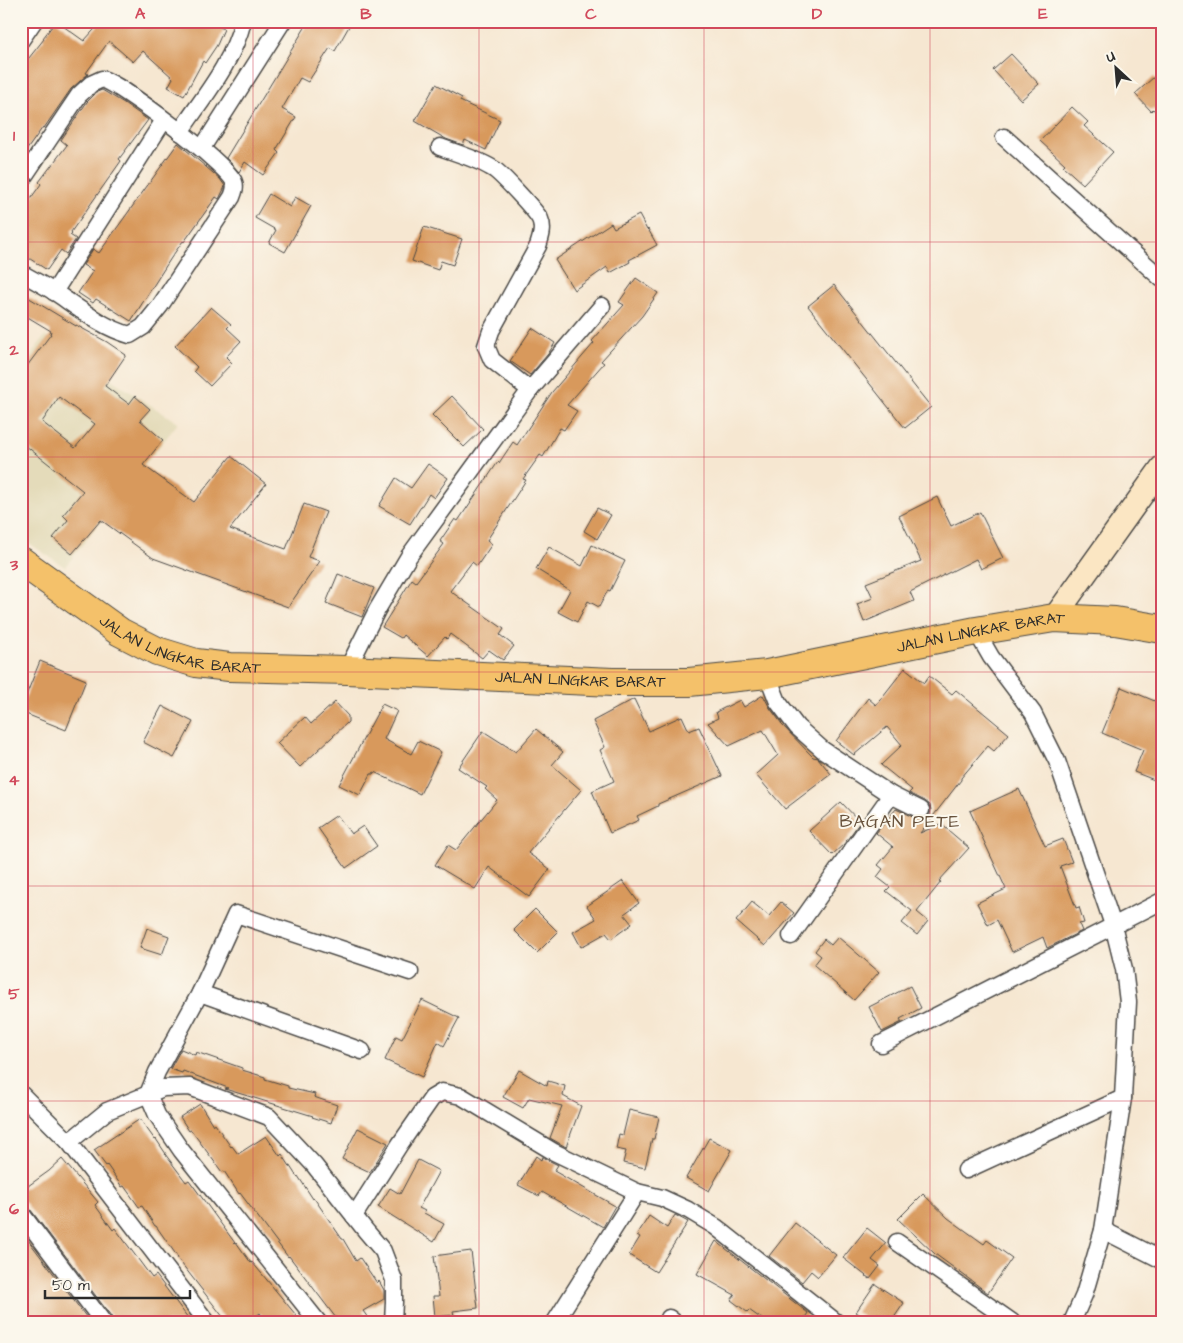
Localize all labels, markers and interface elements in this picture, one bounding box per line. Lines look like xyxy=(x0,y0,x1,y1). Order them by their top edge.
text: A xyxy=(135,3,146,25)
text: B xyxy=(360,3,372,25)
text: C xyxy=(585,3,597,25)
text: D xyxy=(812,3,823,25)
text: E xyxy=(1038,3,1048,25)
north arrow xyxy=(1090,42,1140,92)
text: U xyxy=(1103,46,1119,68)
text: 1 xyxy=(13,125,16,147)
text: 2 xyxy=(8,339,19,361)
text: 3 xyxy=(9,554,19,576)
street label: JALAN LINGKAR BARAT xyxy=(895,607,1066,658)
street label: JALAN LINGKAR BARAT xyxy=(95,610,262,678)
street label: JALAN LINGKAR BARAT xyxy=(494,666,666,693)
text: 4 xyxy=(9,769,20,791)
district label: BAGAN PETE xyxy=(840,809,960,834)
text: 5 xyxy=(8,983,20,1005)
text: 6 xyxy=(9,1198,19,1220)
scale bar xyxy=(45,1268,190,1300)
text: 50 m xyxy=(52,1275,90,1296)

